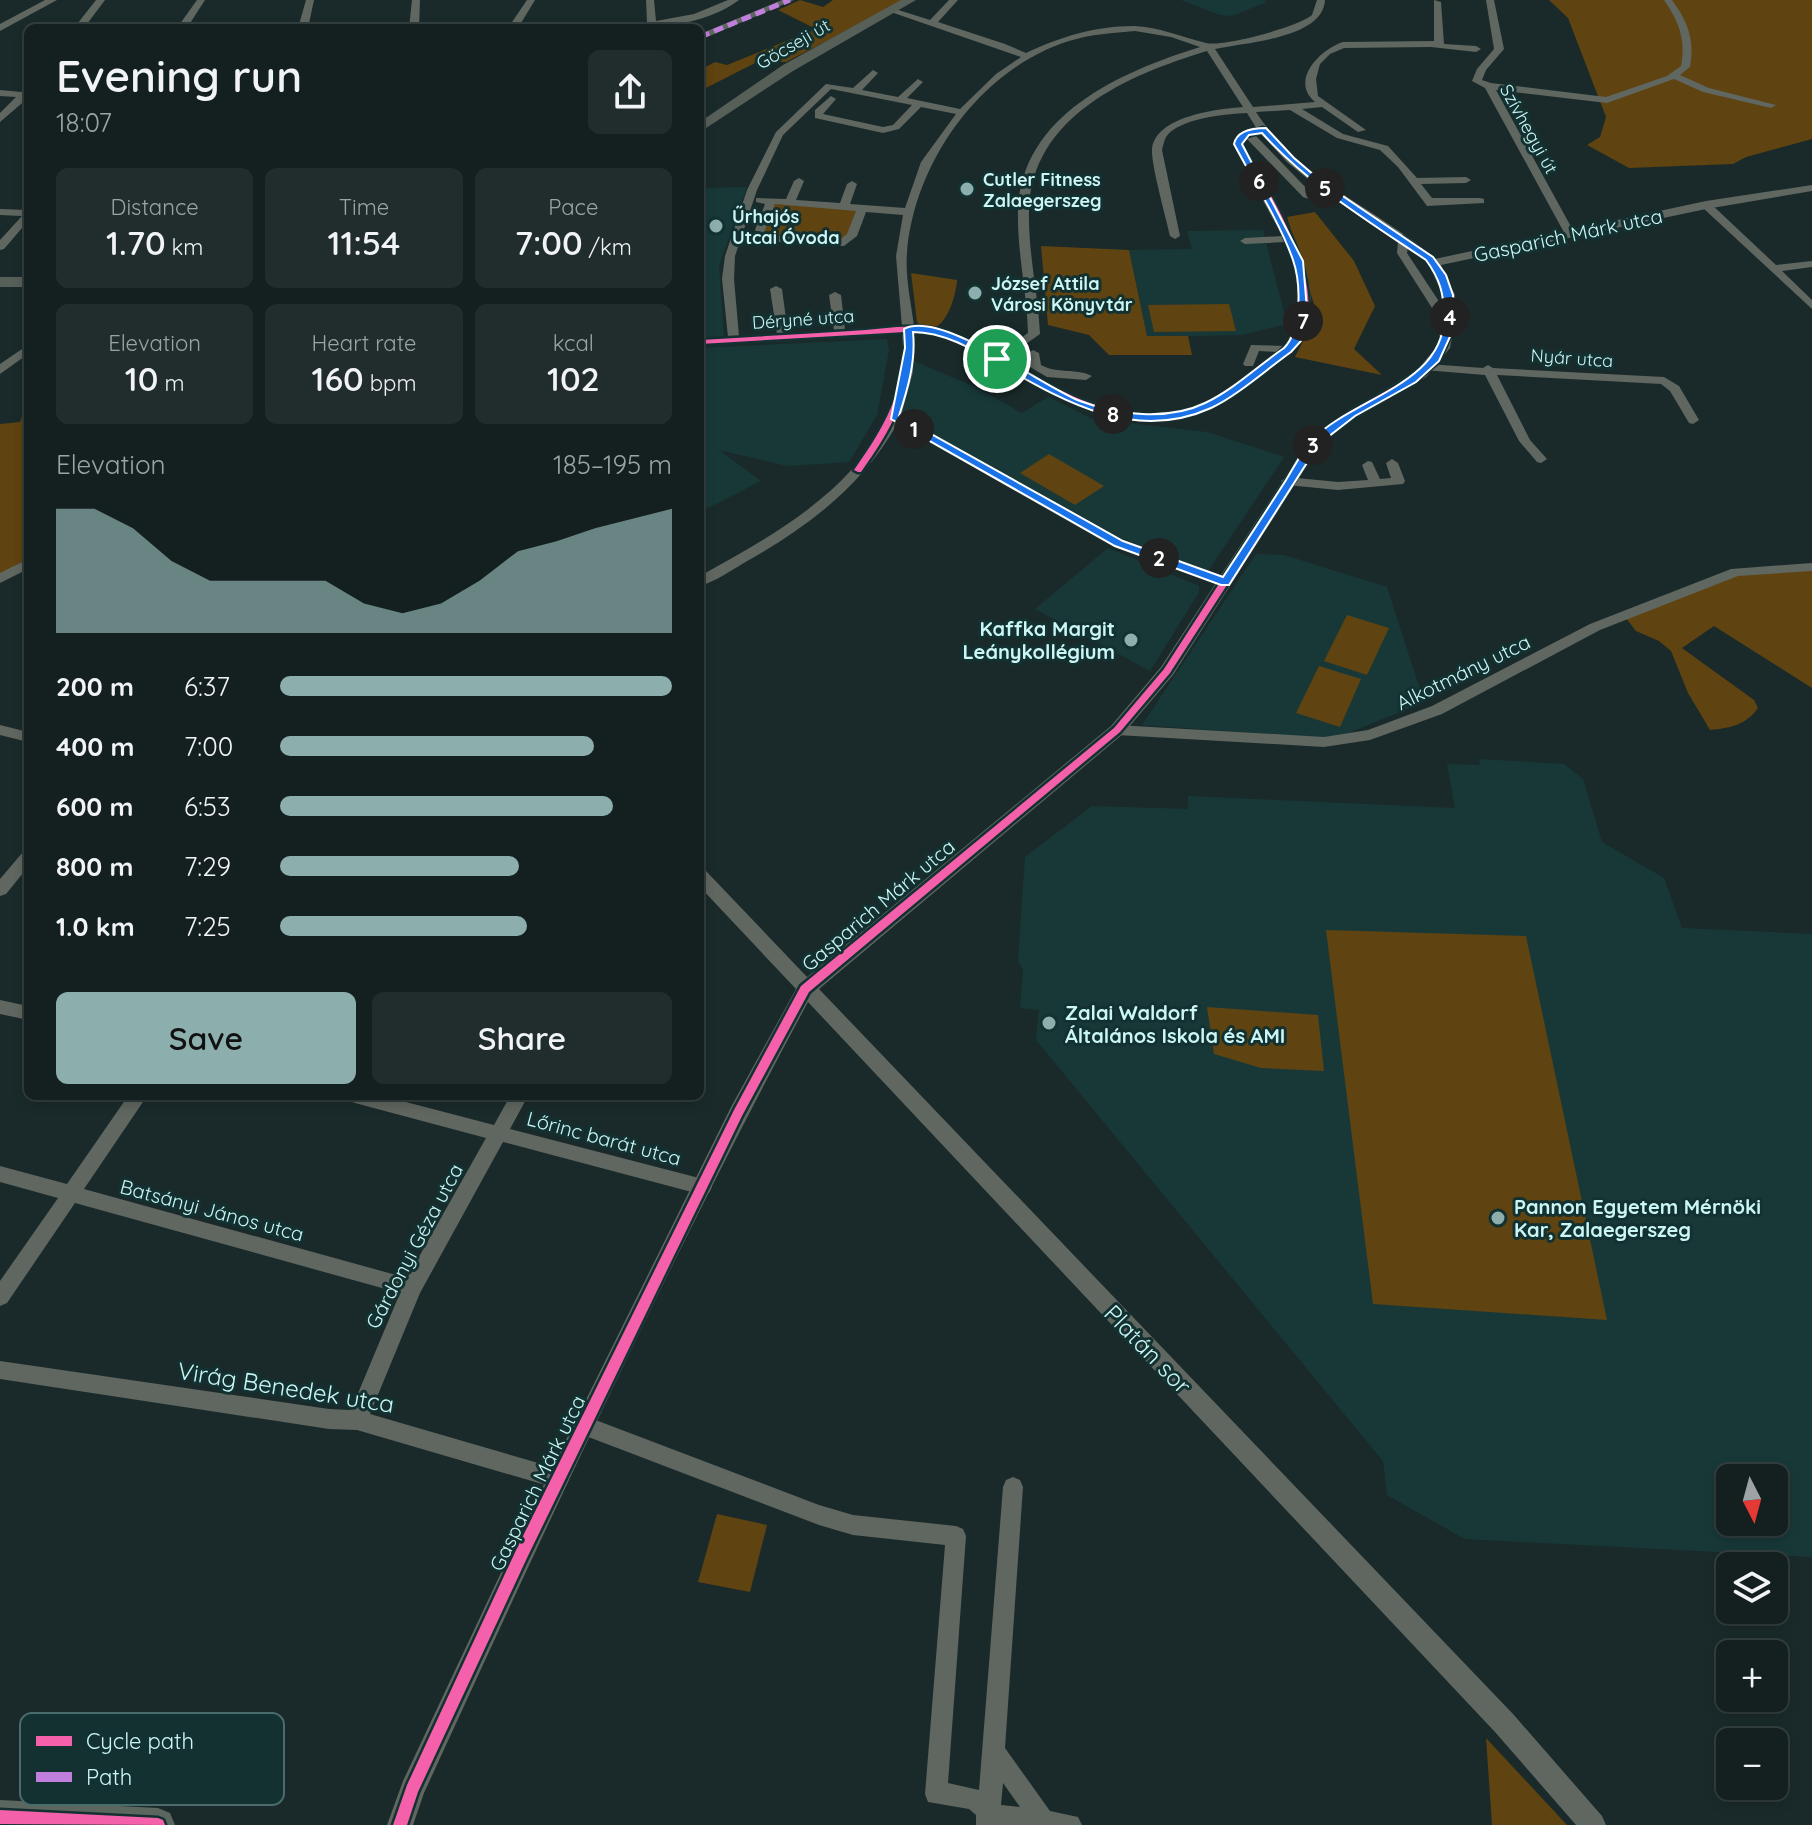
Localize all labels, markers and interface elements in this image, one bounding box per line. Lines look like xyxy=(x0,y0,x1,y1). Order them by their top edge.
street label: Göcseji út xyxy=(752,14,834,74)
text: Evening run xyxy=(56,48,302,103)
button: share xyxy=(588,50,672,134)
street label: Szívhegyi út xyxy=(1495,80,1563,178)
text: 18:07 xyxy=(56,106,112,139)
pin: 6 xyxy=(1239,161,1279,201)
text: 6 xyxy=(1253,167,1265,195)
place label: Cutler Fitness Zalaegerszeg xyxy=(983,168,1101,212)
pin: 5 xyxy=(1305,168,1345,208)
text: 5 xyxy=(1319,174,1331,202)
marker: Cutler Fitness Zalaegerszeg xyxy=(958,180,976,198)
text: Distance xyxy=(111,193,199,221)
text: Time xyxy=(339,193,389,221)
text: Pace xyxy=(548,193,598,221)
street label: Gasparich Márk utca xyxy=(1471,203,1665,267)
place label: Űrhajós Utcai Óvoda xyxy=(732,205,839,249)
marker: Űrhajós Utcai Óvoda xyxy=(707,217,725,235)
text: 1.70 xyxy=(106,221,166,264)
text: 11:54 xyxy=(328,221,400,264)
text: 7:00 xyxy=(515,221,583,264)
text: km xyxy=(166,233,203,261)
text: /km xyxy=(583,233,632,261)
place label: József Attila Városi Könyvtár xyxy=(991,272,1133,316)
marker: József Attila Városi Könyvtár xyxy=(966,284,984,302)
pin: 4 xyxy=(1430,297,1470,337)
pin: 7 xyxy=(1283,301,1323,341)
text: 4 xyxy=(1444,303,1456,331)
street label: Déryné utca xyxy=(751,304,855,334)
text: 7 xyxy=(1297,307,1309,335)
pin xyxy=(963,325,1031,393)
text: Elevation xyxy=(108,329,201,357)
text: Heart rate xyxy=(312,329,416,357)
text: kcal xyxy=(553,329,594,357)
icon: arrive xyxy=(975,337,1019,381)
street label: Nyár utca xyxy=(1530,344,1614,372)
text: 10 xyxy=(125,357,158,400)
text: 160 xyxy=(311,357,364,400)
text: 102 xyxy=(547,357,600,400)
text: m xyxy=(158,369,185,397)
text: bpm xyxy=(364,369,417,397)
pin: 8 xyxy=(1093,394,1133,434)
text: 8 xyxy=(1107,400,1119,428)
pin: 1 xyxy=(894,409,934,449)
text: 1 xyxy=(910,415,918,443)
pin: 3 xyxy=(1293,425,1333,465)
text: 3 xyxy=(1307,431,1319,459)
text: Elevation xyxy=(56,448,166,481)
text: 185–195 m xyxy=(553,448,672,481)
pin: 2 xyxy=(1139,538,1179,578)
text: 2 xyxy=(1153,544,1165,572)
place label: Kaffka Margit Leánykollégium xyxy=(962,616,1115,664)
street label: Alkotmány utca xyxy=(1392,629,1534,715)
marker: Kaffka Margit Leánykollégium xyxy=(1122,631,1140,649)
text: 200 m xyxy=(56,670,134,703)
text: 6:37 xyxy=(184,670,230,703)
text: 400 m xyxy=(56,730,134,763)
text: 7:00 xyxy=(184,730,233,763)
text: 600 m xyxy=(56,790,134,823)
text: 6:53 xyxy=(184,790,231,823)
street label: Gasparich Márk utca xyxy=(796,834,960,976)
text: 800 m xyxy=(56,850,133,883)
text: 7:29 xyxy=(184,850,231,883)
text: 1.0 km xyxy=(56,910,135,943)
text: 7:25 xyxy=(184,910,231,943)
button: Save xyxy=(56,992,356,1084)
button: Share xyxy=(372,992,672,1084)
place label: Zalai Waldorf Általános Iskola és AMI xyxy=(1065,1000,1285,1048)
marker: Zalai Waldorf Általános Iskola és AMI xyxy=(1040,1014,1058,1032)
street label: Lőrinc barát utca xyxy=(524,1105,684,1171)
street label: Gárdonyi Géza utca xyxy=(360,1159,468,1333)
street label: Batsányi János utca xyxy=(117,1173,307,1247)
place label: Pannon Egyetem Mérnöki Kar, Zalaegerszeg xyxy=(1514,1194,1761,1242)
marker: Pannon Egyetem Mérnöki Kar, Zalaegerszeg xyxy=(1489,1209,1507,1227)
street label: Platán sor xyxy=(1098,1298,1198,1400)
street label: Virág Benedek utca xyxy=(176,1355,396,1419)
street label: Gasparich Márk utca xyxy=(484,1391,590,1575)
north arrow xyxy=(1716,1464,1788,1536)
map controls xyxy=(1716,1464,1788,1800)
button: layers xyxy=(1716,1552,1788,1624)
button: + xyxy=(1716,1640,1788,1712)
legend xyxy=(20,1713,284,1805)
text: Cycle path xyxy=(86,1727,194,1755)
button: − xyxy=(1716,1728,1788,1800)
text: Path xyxy=(86,1763,132,1791)

